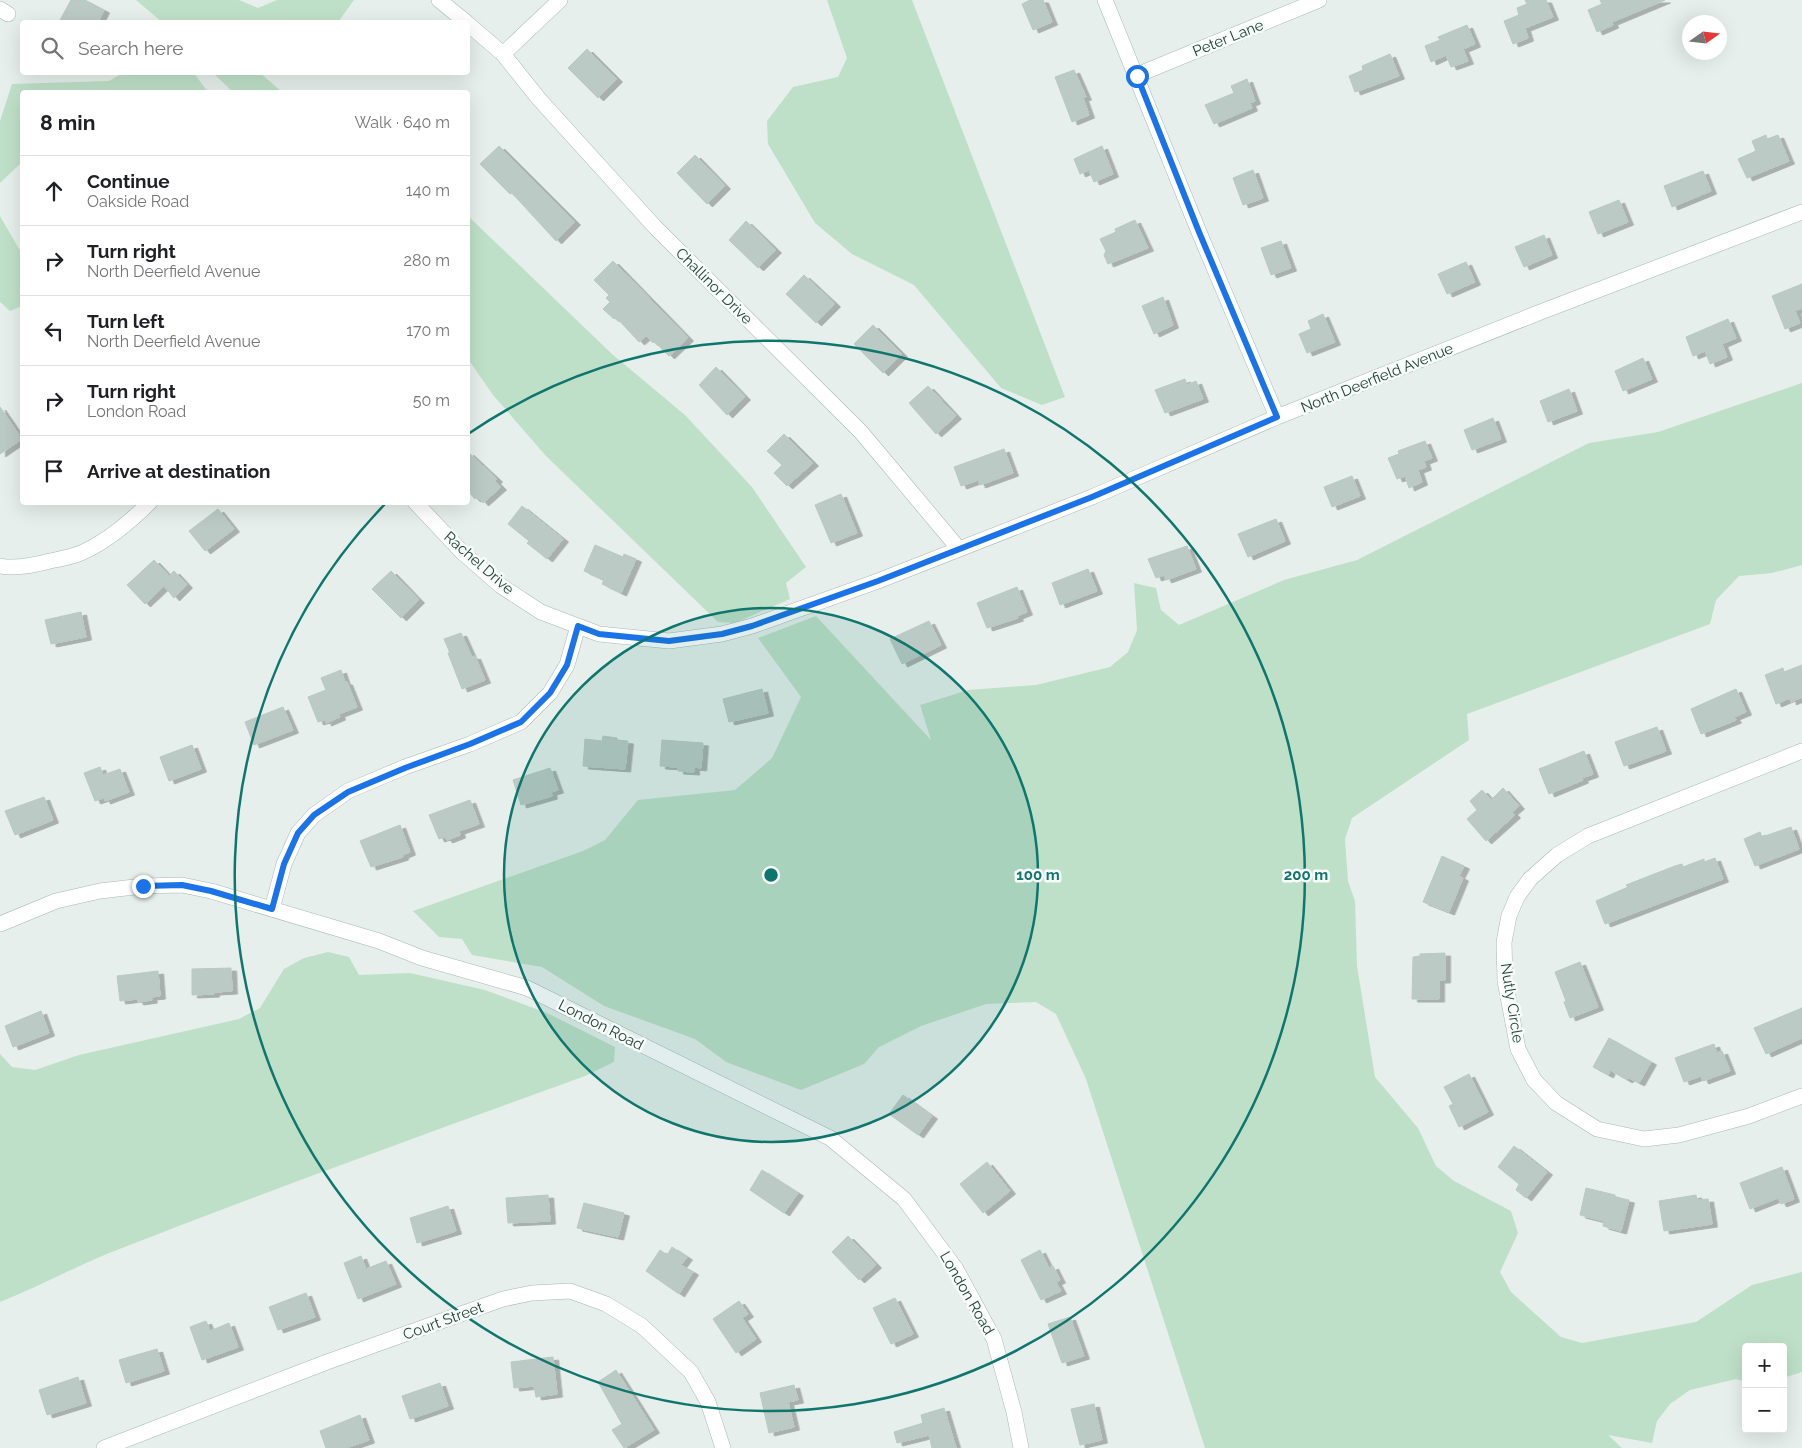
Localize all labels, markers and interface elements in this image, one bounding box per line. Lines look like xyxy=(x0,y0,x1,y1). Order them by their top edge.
north arrow xyxy=(1682,15,1727,60)
street label: Peter Lane xyxy=(1190,16,1266,60)
search box xyxy=(20,20,470,75)
icon: search xyxy=(38,34,66,62)
text: Search here xyxy=(78,37,184,59)
route start xyxy=(1126,65,1149,88)
text: 8 min xyxy=(40,110,95,135)
text: Walk · 640 m xyxy=(354,113,450,132)
text: Continue xyxy=(87,170,170,192)
icon: ahead xyxy=(40,177,68,205)
text: 140 m xyxy=(406,181,450,200)
text: Oakside Road xyxy=(87,192,189,211)
text: Turn right xyxy=(87,240,176,262)
street label: Challinor Drive xyxy=(672,244,756,328)
icon: right xyxy=(40,247,68,275)
text: 280 m xyxy=(404,251,450,270)
text: North Deerfield Avenue xyxy=(87,262,260,281)
text: Turn left xyxy=(87,310,164,332)
icon: left xyxy=(40,317,68,345)
text: 170 m xyxy=(406,321,450,340)
text: North Deerfield Avenue xyxy=(87,332,260,351)
street label: North Deerfield Avenue xyxy=(1298,339,1456,417)
text: Turn right xyxy=(87,380,176,402)
icon: right xyxy=(40,387,68,415)
text: 50 m xyxy=(413,391,450,410)
text: London Road xyxy=(87,402,186,421)
icon: arrive xyxy=(40,457,68,485)
text: Arrive at destination xyxy=(87,460,271,482)
street label: Rachel Drive xyxy=(440,528,518,598)
centre of rings xyxy=(762,866,780,884)
text: 100 m xyxy=(1016,866,1060,884)
text: 200 m xyxy=(1284,866,1328,884)
route end xyxy=(132,875,155,898)
street label: Nutly Circle xyxy=(1497,962,1527,1044)
street label: London Road xyxy=(555,996,647,1054)
street label: London Road xyxy=(936,1248,998,1338)
street label: Court Street xyxy=(401,1298,485,1344)
map controls xyxy=(1742,1343,1787,1433)
button: + xyxy=(1742,1343,1787,1388)
button: − xyxy=(1742,1388,1787,1433)

